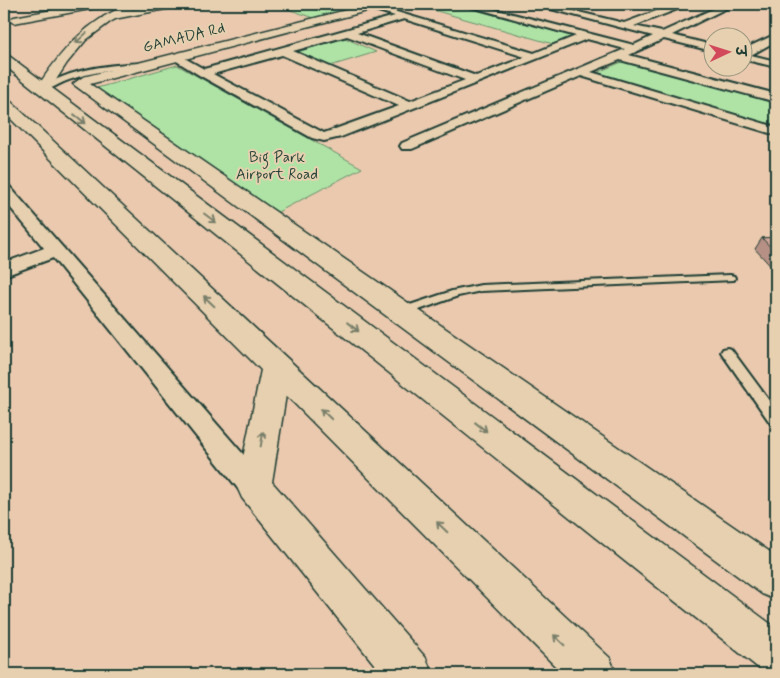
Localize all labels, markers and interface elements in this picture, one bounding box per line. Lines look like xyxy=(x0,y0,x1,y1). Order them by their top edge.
street label: GAMADA Rd xyxy=(141,18,227,58)
north arrow xyxy=(702,28,752,78)
one-way arrow xyxy=(74,32,87,44)
text: उ xyxy=(731,44,749,58)
one-way arrow xyxy=(74,114,87,125)
park label: Big Park Airport Road xyxy=(236,148,318,185)
one-way arrow xyxy=(203,213,217,223)
one-way arrow xyxy=(203,295,215,307)
one-way arrow xyxy=(346,322,359,333)
one-way arrow xyxy=(319,408,332,420)
one-way arrow xyxy=(474,421,487,432)
one-way arrow xyxy=(258,431,268,447)
one-way arrow xyxy=(436,521,449,533)
one-way arrow xyxy=(553,634,565,646)

